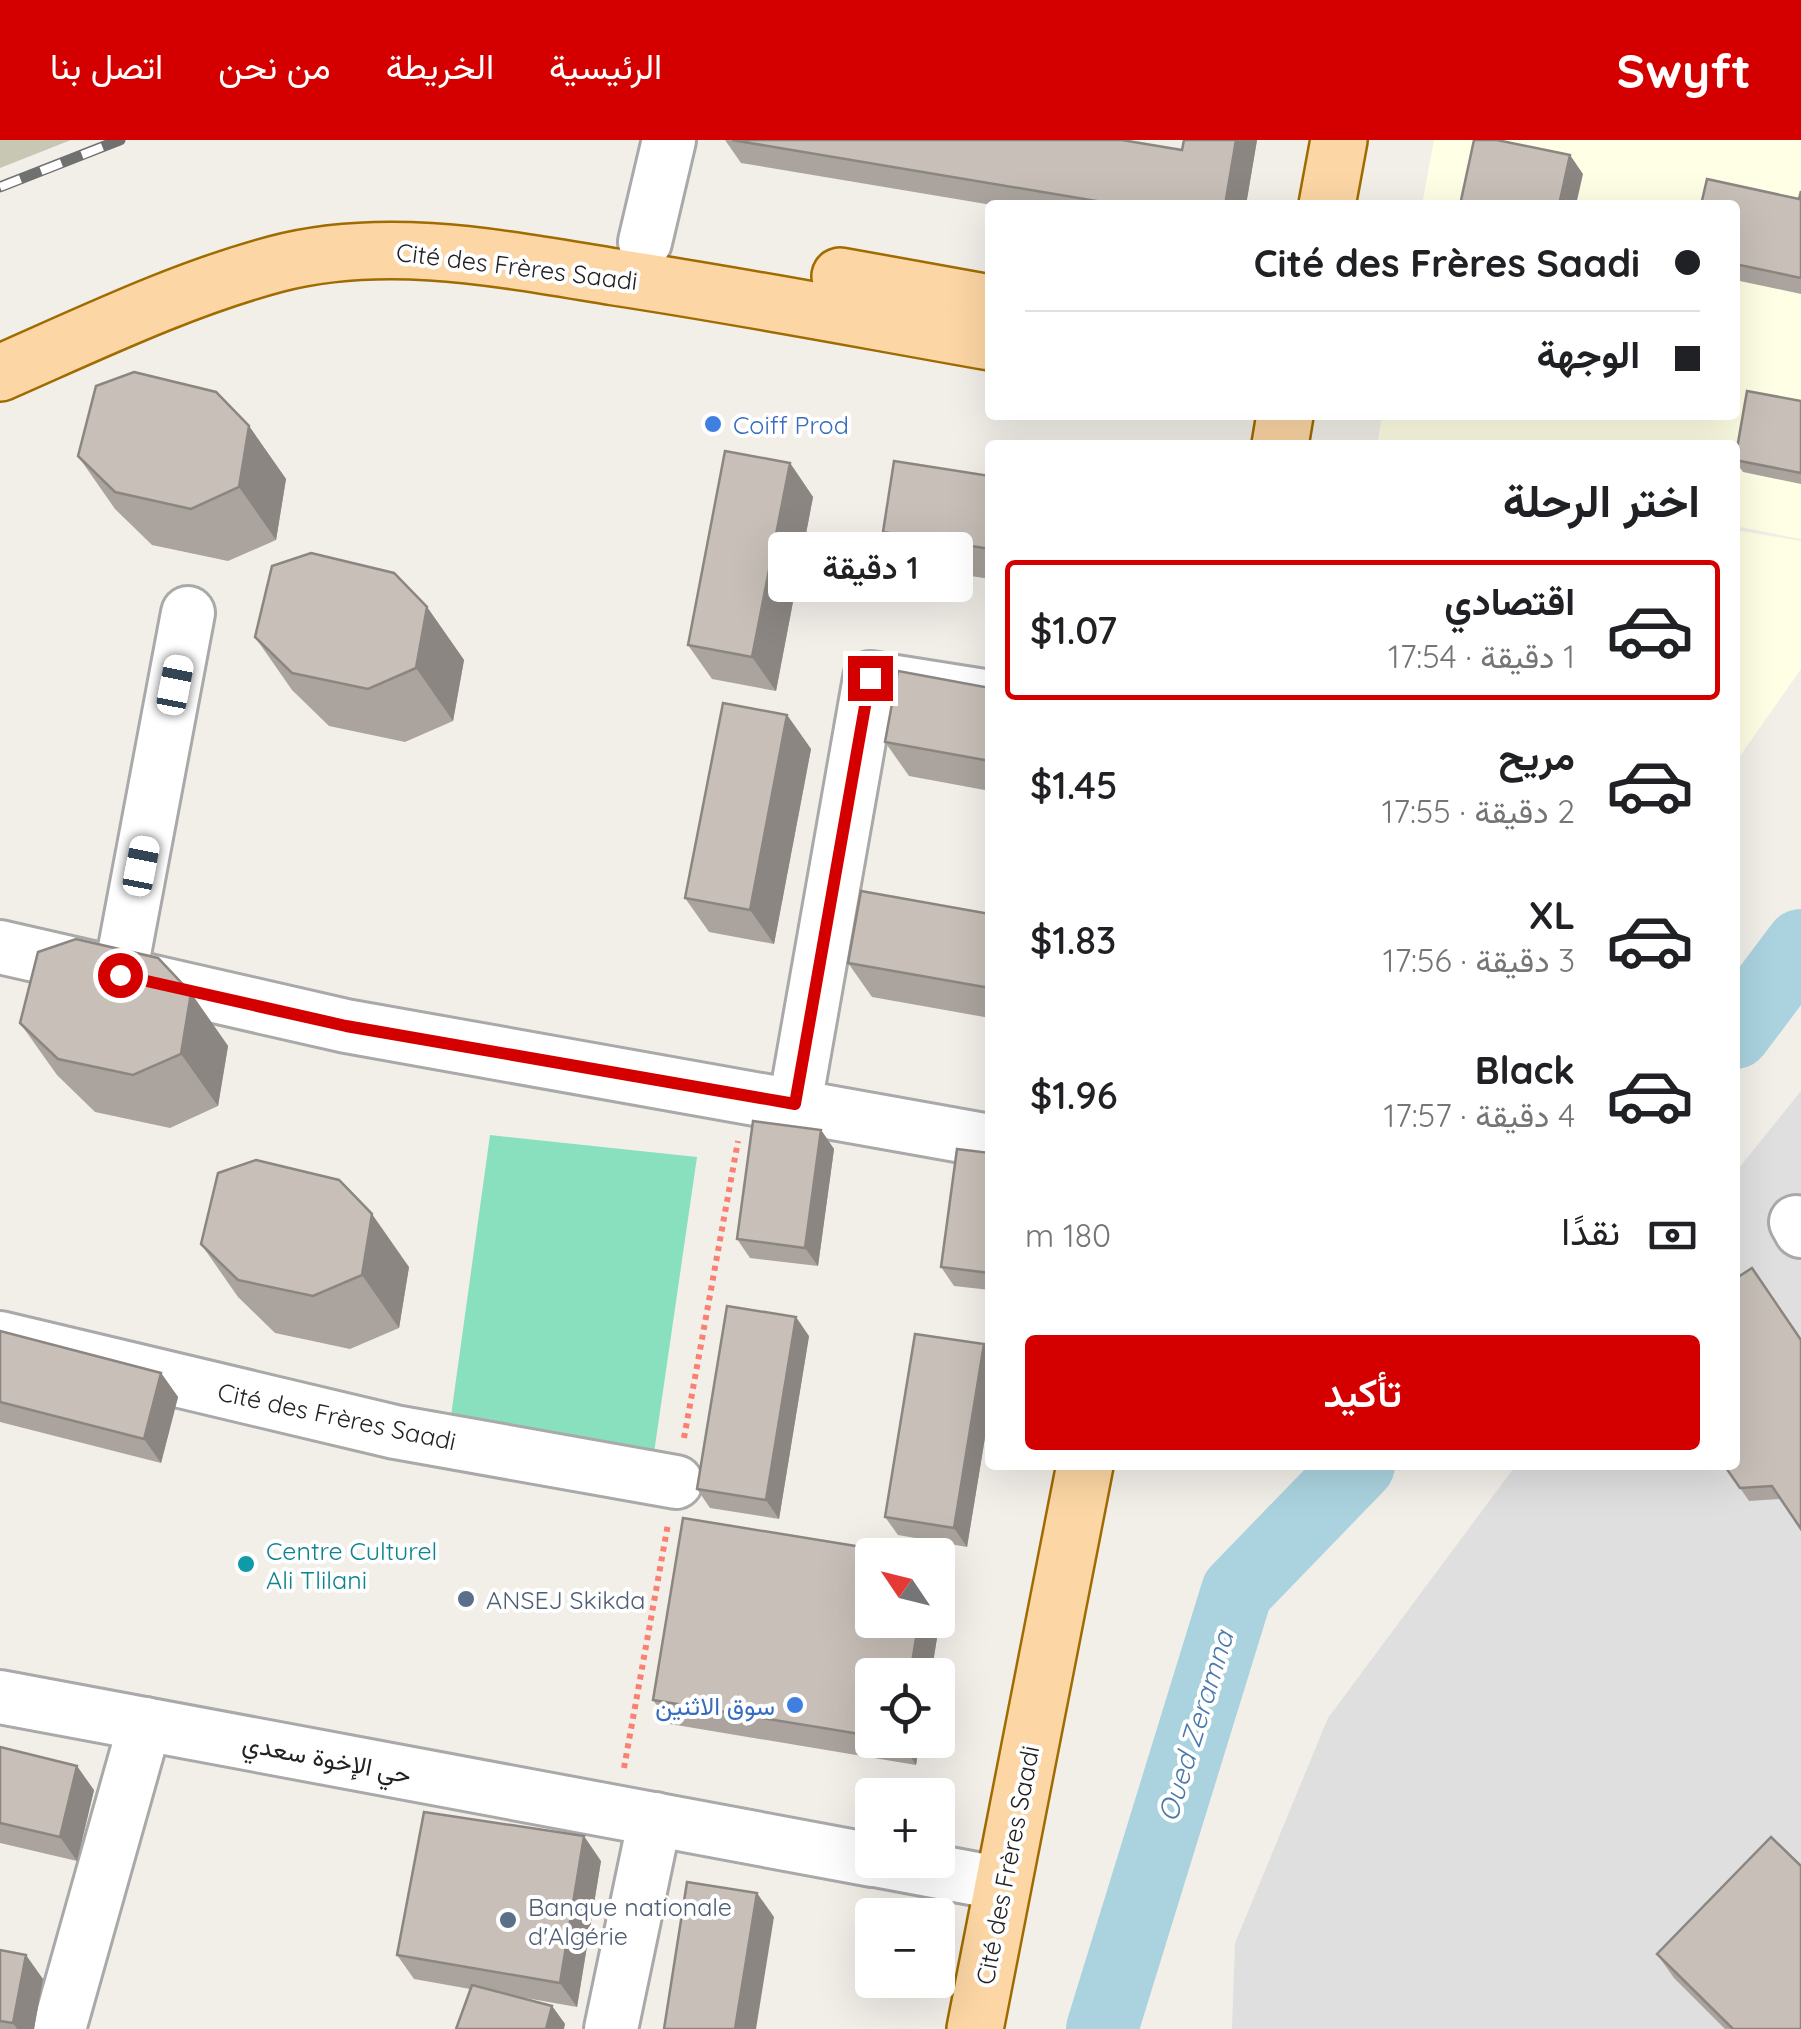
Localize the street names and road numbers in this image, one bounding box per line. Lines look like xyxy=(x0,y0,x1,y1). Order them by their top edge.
street label: Cité des Frères Saadi xyxy=(395,236,639,296)
street label: Cité des Frères Saadi xyxy=(215,1376,459,1456)
street label: حي الإخوة سعدي xyxy=(239,1726,414,1795)
street label: Cité des Frères Saadi xyxy=(969,1743,1045,1987)

